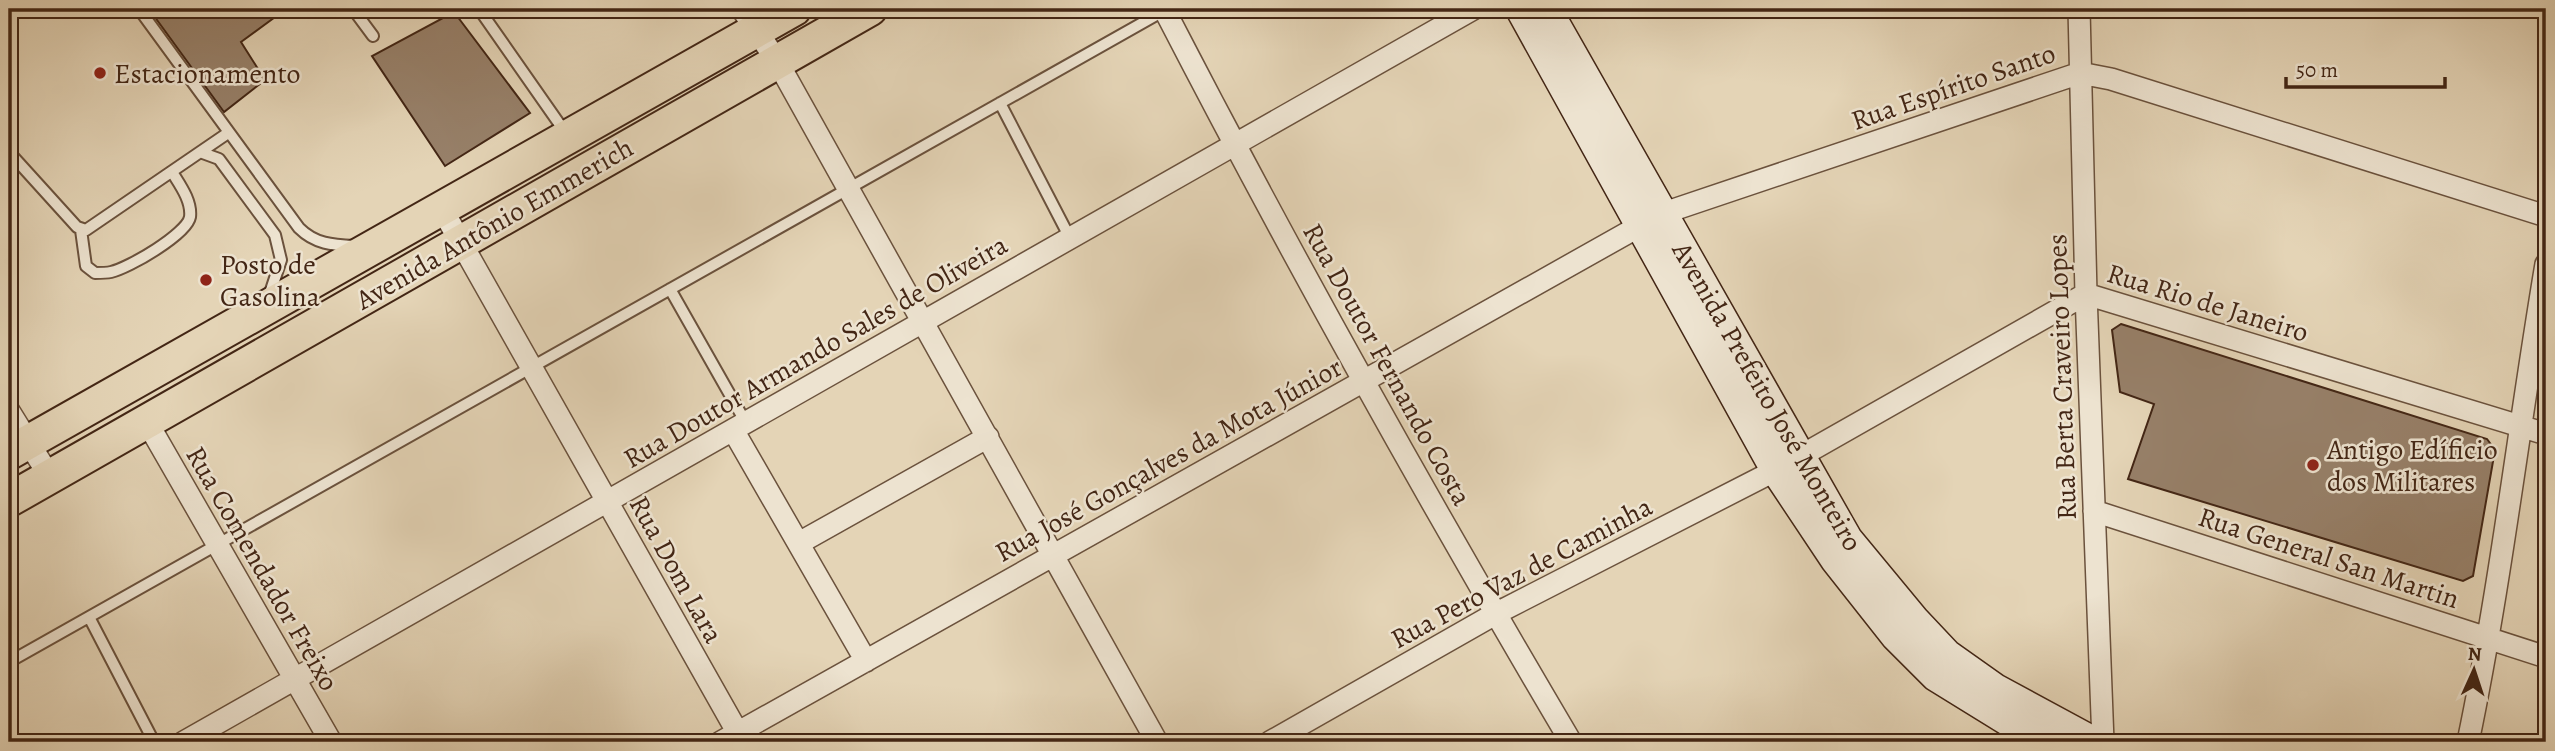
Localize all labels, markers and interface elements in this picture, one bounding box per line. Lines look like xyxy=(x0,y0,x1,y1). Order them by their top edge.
street label: Rua Espírito Santo xyxy=(1846,34,2061,140)
scale bar xyxy=(2286,46,2445,90)
place label: Estacionamento xyxy=(114,55,301,93)
text: 50 m xyxy=(2296,56,2338,84)
marker: Estacionamento xyxy=(92,65,108,81)
street label: Avenida Antônio Emmerich xyxy=(348,129,640,319)
street label: Rua Doutor Fernando Costa xyxy=(1294,217,1481,512)
street label: Rua Doutor Armando Sales de Oliveira xyxy=(616,226,1015,478)
street label: Rua Berta Craveiro Lopes xyxy=(2038,233,2086,521)
street label: Avenida Prefeito José Monteiro xyxy=(1662,234,1871,558)
place label: Posto de Gasolina xyxy=(220,246,320,316)
street label: Rua Rio de Janeiro xyxy=(2102,254,2313,352)
marker: Posto de Gasolina xyxy=(198,272,214,288)
street label: Rua José Gonçalves da Mota Júnior xyxy=(988,348,1349,571)
place label: Antigo Edíficio dos Militares xyxy=(2326,431,2498,501)
street label: Rua Comendador Freixo xyxy=(176,439,348,698)
marker: Antigo Edíficio dos Militares xyxy=(2305,457,2321,473)
street label: Rua Pero Vaz de Caminha xyxy=(1384,488,1659,658)
street label: Rua Dom Lara xyxy=(620,489,732,650)
street label: Rua General San Martin xyxy=(2193,498,2464,618)
north arrow xyxy=(2440,636,2510,706)
text: N xyxy=(2467,641,2483,667)

